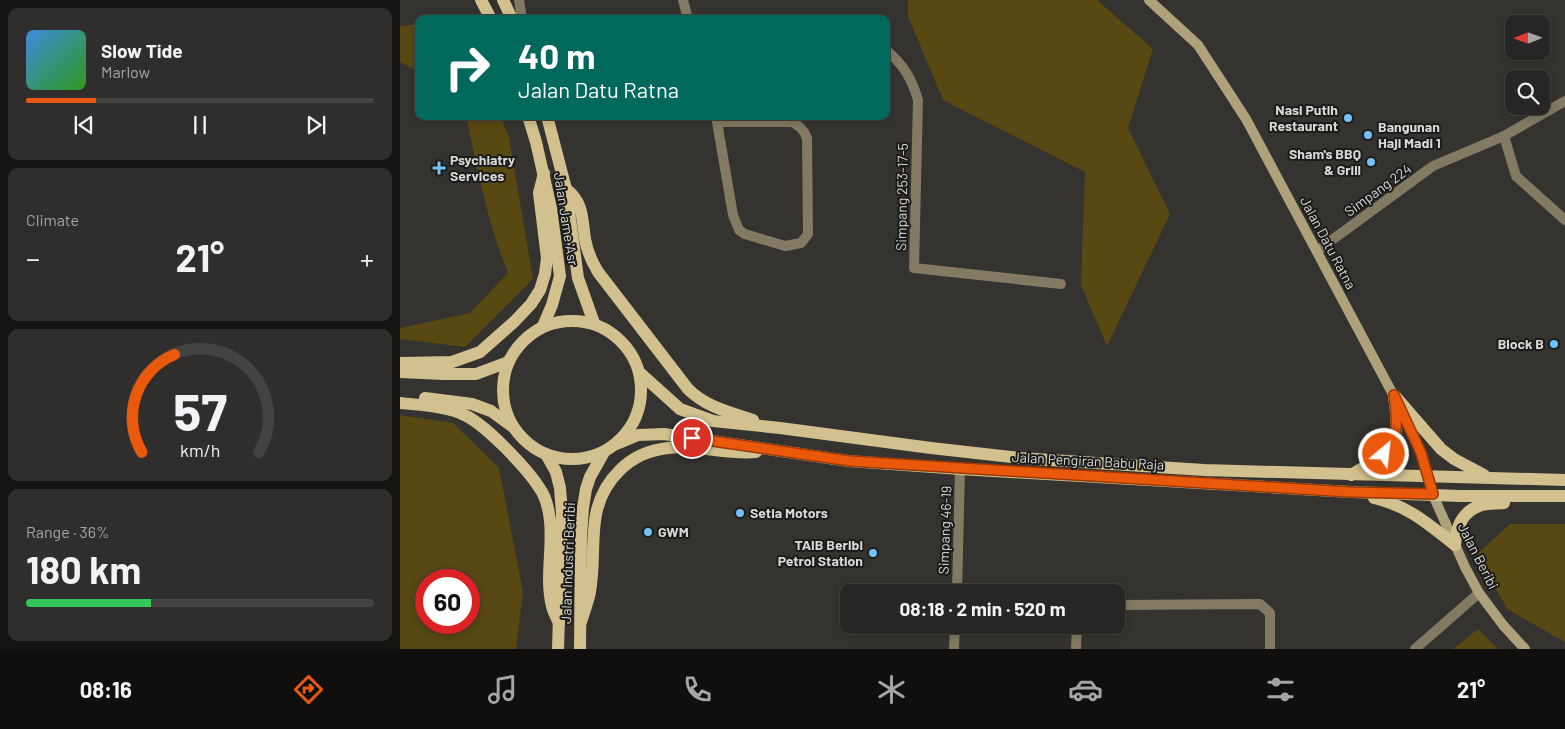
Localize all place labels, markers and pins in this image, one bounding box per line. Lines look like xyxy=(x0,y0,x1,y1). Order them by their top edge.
place label: Nasi Putih Restaurant xyxy=(1269,101,1338,134)
marker: Nasi Putih Restaurant xyxy=(1342,112,1354,124)
place label: Bangunan Haji Madi 1 xyxy=(1378,118,1441,151)
marker: Bangunan Haji Madi 1 xyxy=(1362,129,1374,141)
place label: Sham's BBQ & Grill xyxy=(1289,145,1361,178)
place label: Psychiatry Services xyxy=(450,151,515,184)
marker: Sham's BBQ & Grill xyxy=(1365,156,1377,168)
marker: Psychiatry Services xyxy=(432,161,446,175)
place label: Block B xyxy=(1498,335,1544,352)
marker: Block B xyxy=(1548,338,1560,350)
pin xyxy=(671,417,713,459)
place label: Setia Motors xyxy=(750,504,828,521)
marker: Setia Motors xyxy=(734,507,746,519)
place label: GWM xyxy=(658,523,689,540)
marker: GWM xyxy=(642,526,654,538)
place label: TAIB Beribi Petrol Station xyxy=(778,536,863,569)
marker: TAIB Beribi Petrol Station xyxy=(867,547,879,559)

